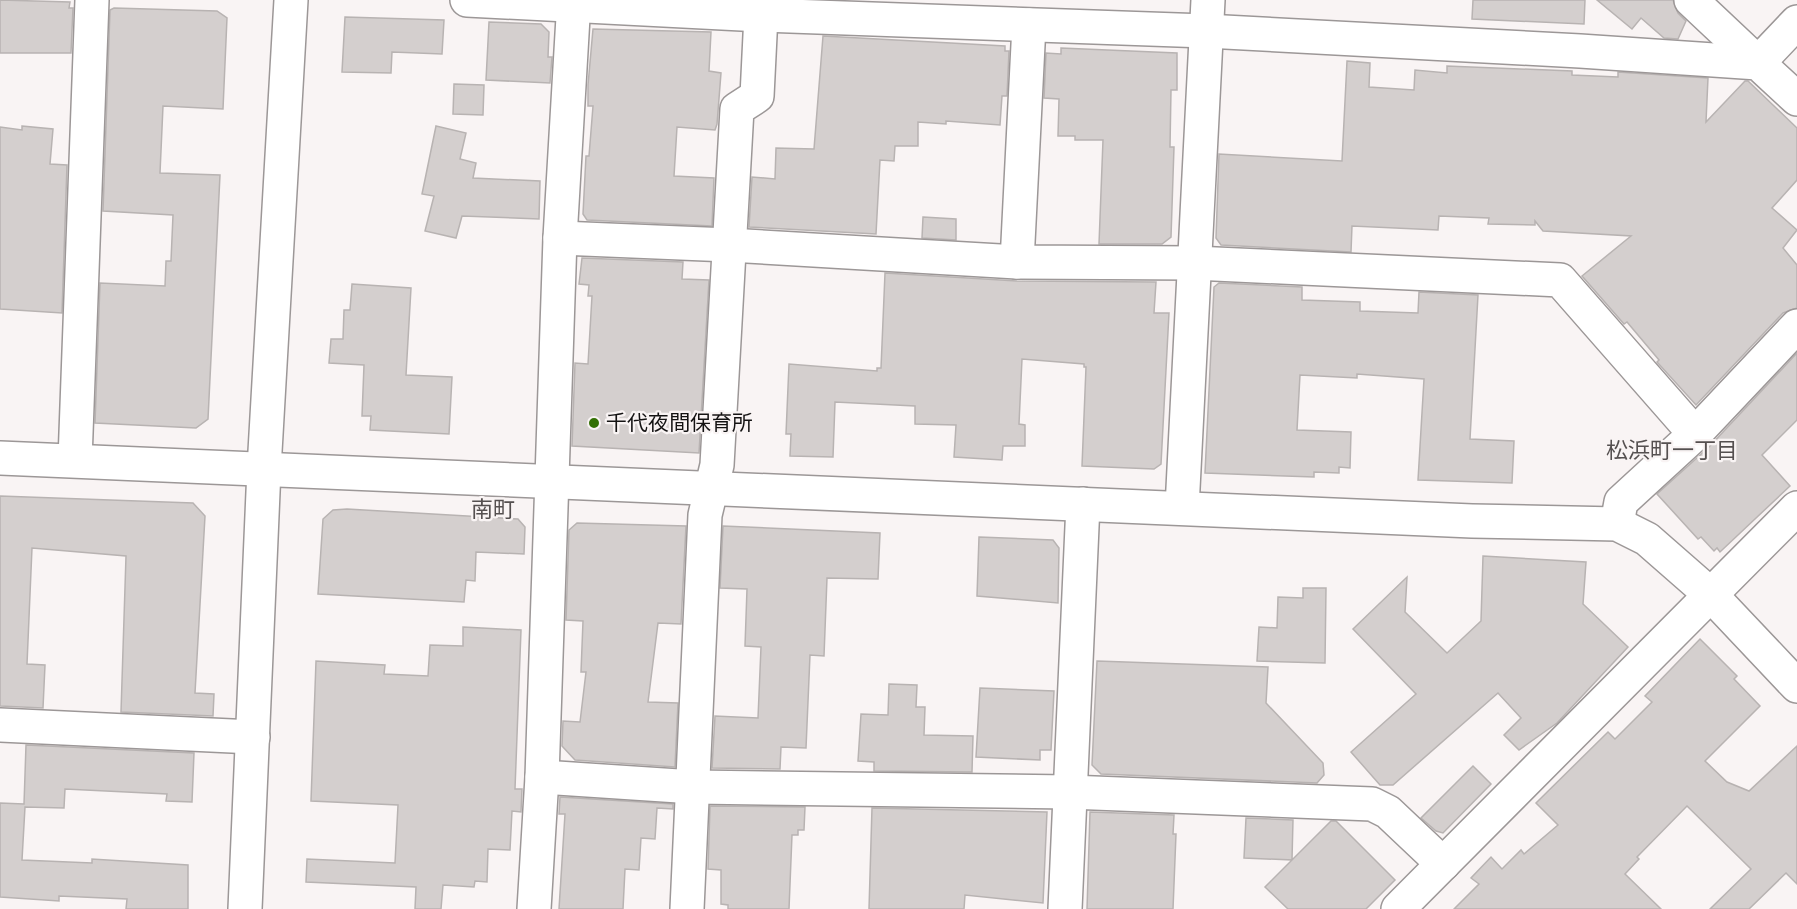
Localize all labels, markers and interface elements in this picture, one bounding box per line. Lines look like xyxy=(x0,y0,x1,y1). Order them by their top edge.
place label: 千代夜間保育所 xyxy=(606,411,753,436)
marker: 千代夜間保育所 xyxy=(587,416,601,430)
district label: 松浜町一丁目 xyxy=(1606,438,1738,465)
district label: 南町 xyxy=(471,497,515,524)

